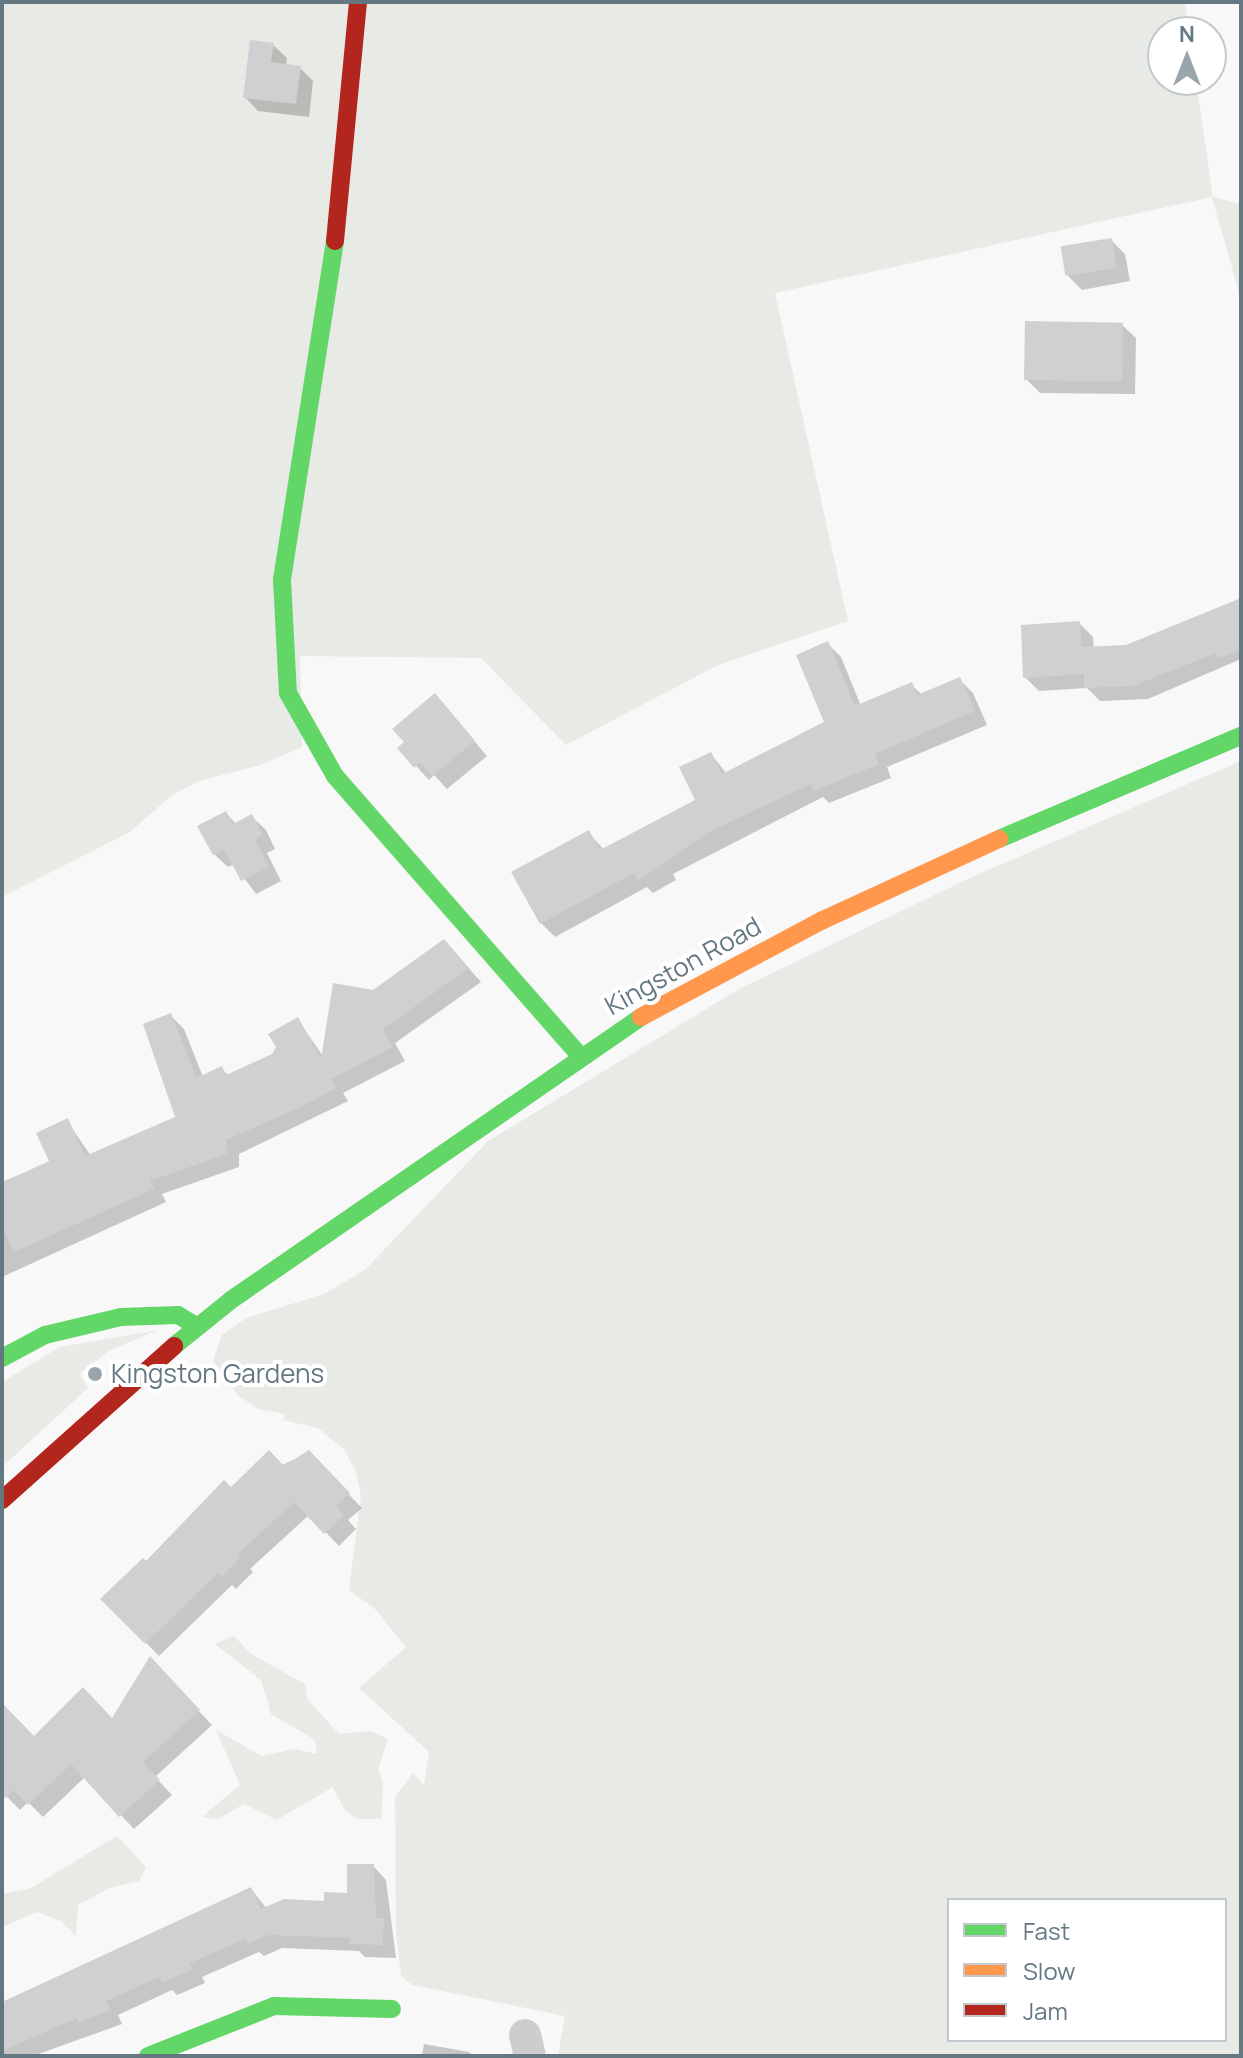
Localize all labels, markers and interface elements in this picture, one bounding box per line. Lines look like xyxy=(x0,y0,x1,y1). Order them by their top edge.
north arrow xyxy=(1147,16,1227,96)
text: N xyxy=(1179,19,1195,49)
street label: Kingston Road xyxy=(600,910,766,1022)
place label: Kingston Gardens xyxy=(111,1358,324,1390)
marker: Kingston Gardens xyxy=(86,1365,104,1383)
legend xyxy=(947,1898,1227,2042)
text: Fast xyxy=(1023,1914,1070,1947)
text: Slow xyxy=(1023,1954,1076,1987)
text: Jam xyxy=(1023,1994,1068,2027)

